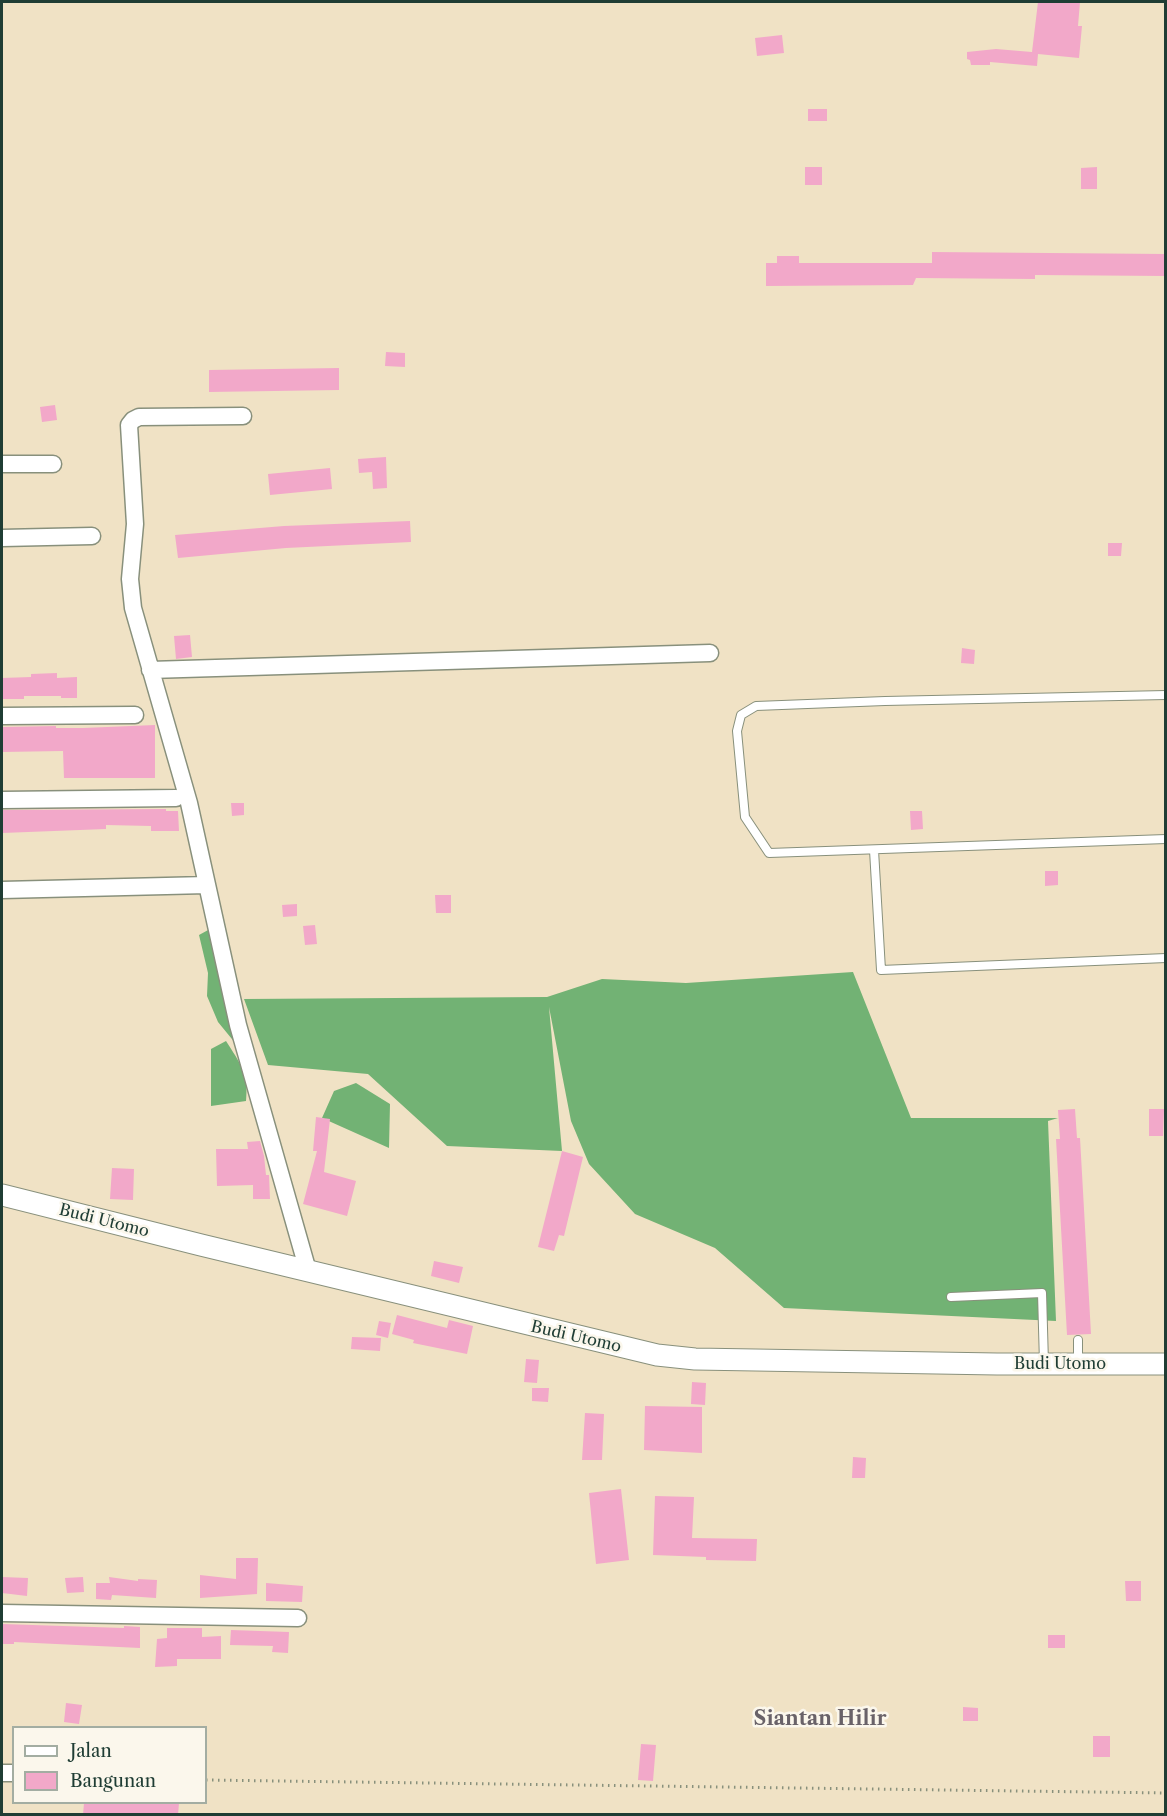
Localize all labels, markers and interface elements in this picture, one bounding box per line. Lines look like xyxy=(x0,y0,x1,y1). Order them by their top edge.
street label: Budi Utomo xyxy=(57,1201,151,1241)
street label: Budi Utomo xyxy=(529,1317,623,1357)
street label: Budi Utomo xyxy=(1014,1354,1106,1374)
district label: Siantan Hilir xyxy=(754,1707,886,1731)
legend xyxy=(12,1726,207,1804)
text: Jalan xyxy=(70,1740,112,1762)
text: Bangunan xyxy=(70,1770,156,1792)

